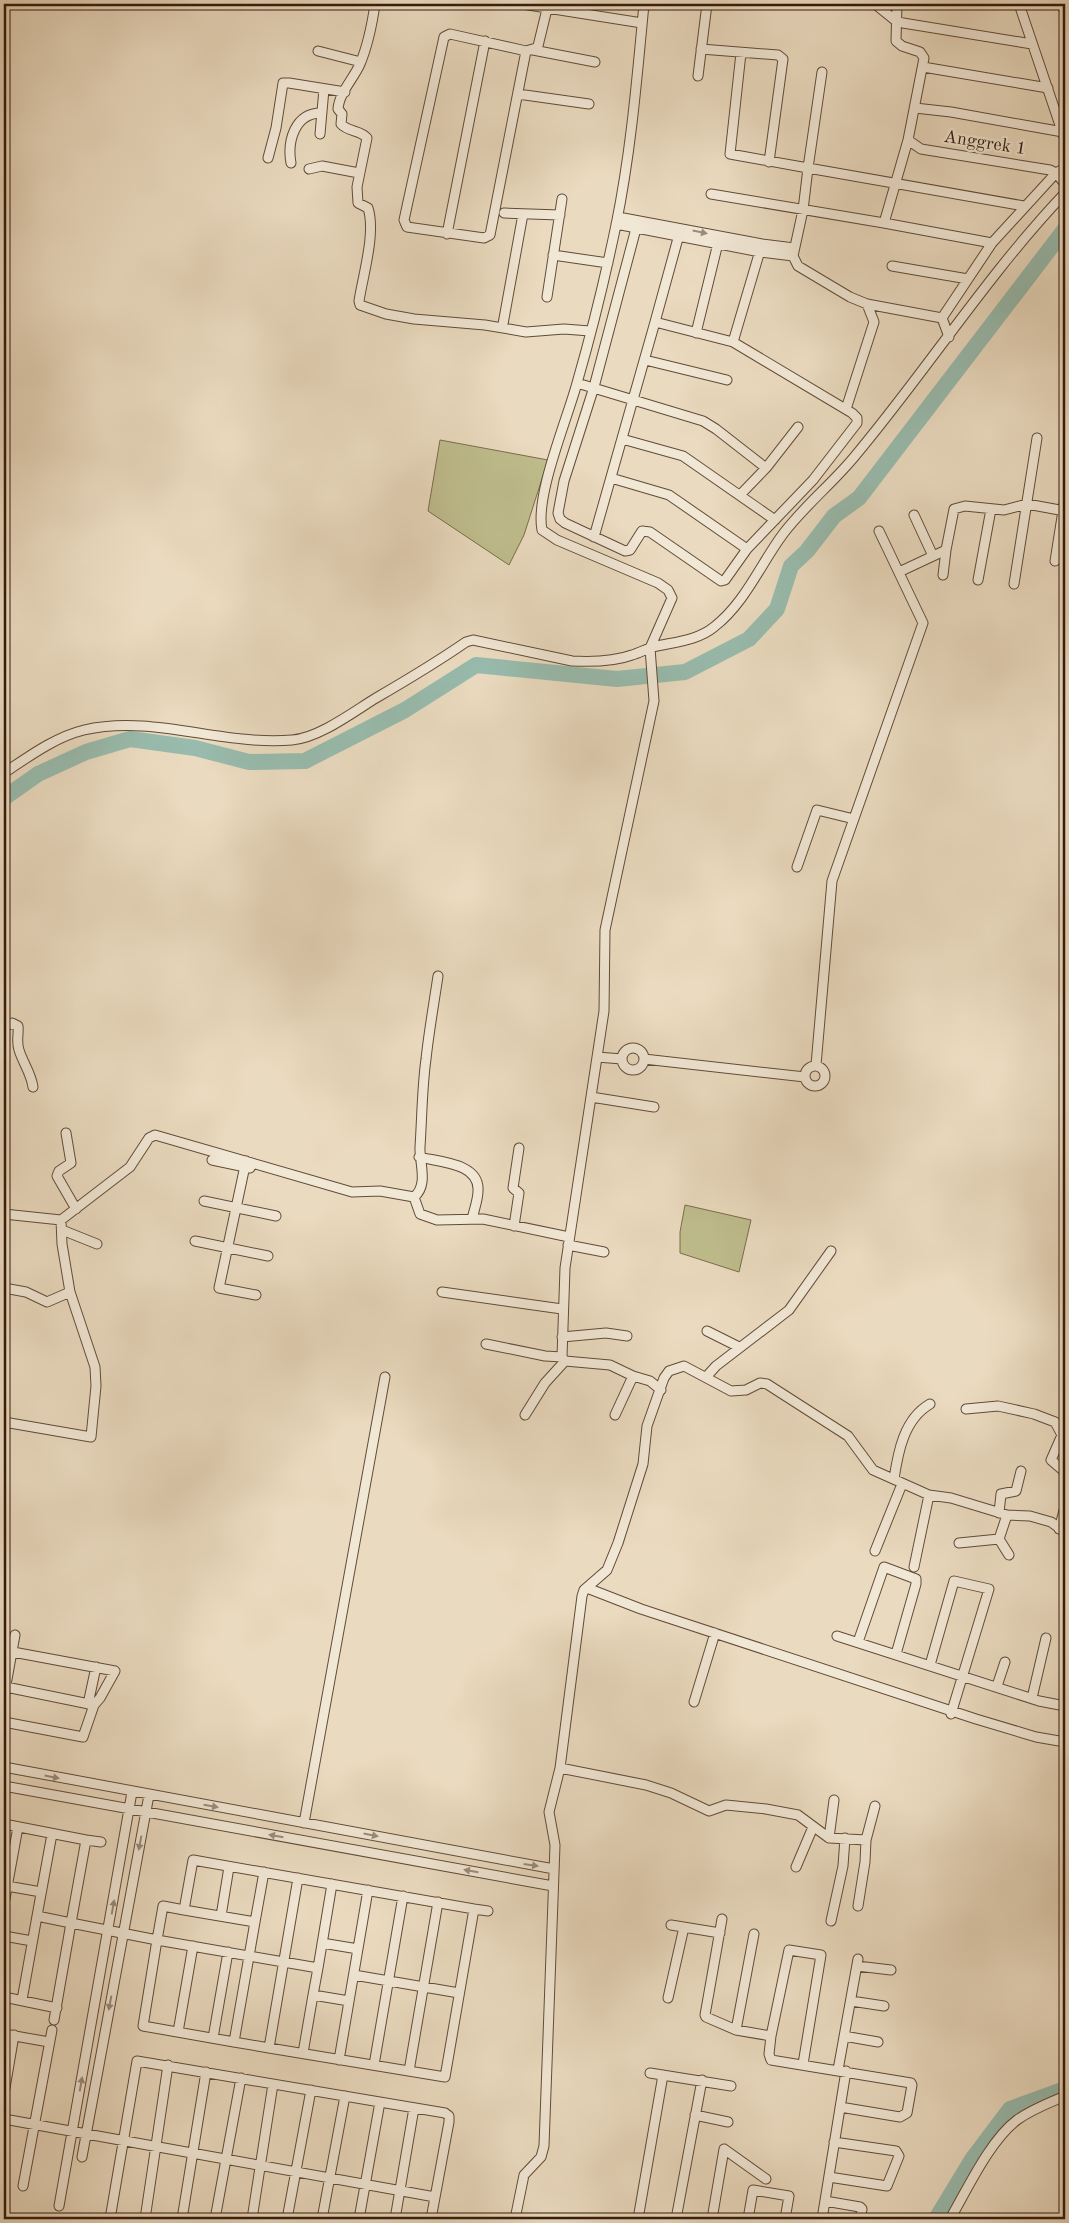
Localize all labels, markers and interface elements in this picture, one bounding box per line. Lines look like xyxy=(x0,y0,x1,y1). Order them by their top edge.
street label: Anggrek 1 xyxy=(942,128,1028,158)
one-way arrow xyxy=(692,228,708,236)
one-way arrow xyxy=(44,1773,60,1781)
one-way arrow xyxy=(204,1803,220,1811)
one-way arrow xyxy=(268,1831,284,1839)
one-way arrow xyxy=(364,1832,380,1840)
one-way arrow xyxy=(136,1835,144,1851)
one-way arrow xyxy=(523,1862,539,1870)
one-way arrow xyxy=(462,1866,478,1874)
one-way arrow xyxy=(109,1898,117,1914)
one-way arrow xyxy=(106,1995,114,2010)
one-way arrow xyxy=(77,2075,85,2091)

